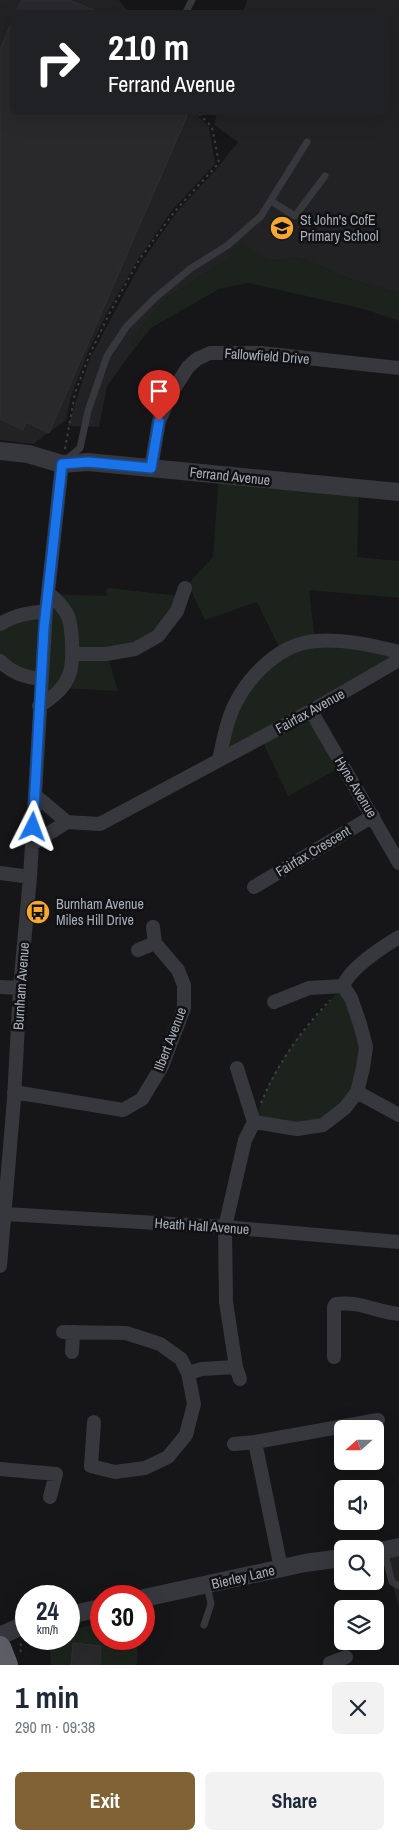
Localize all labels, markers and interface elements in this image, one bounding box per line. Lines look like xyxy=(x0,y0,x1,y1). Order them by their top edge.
text: 210 m xyxy=(108,24,189,71)
icon: right xyxy=(25,30,90,95)
text: Ferrand Avenue xyxy=(108,69,235,99)
place label: St John's CofE Primary School xyxy=(300,211,378,245)
school or university icon: St John's CofE Primary School xyxy=(269,215,295,241)
street label: Fallowfield Drive xyxy=(224,344,310,368)
pin xyxy=(138,370,180,421)
icon: arrive xyxy=(145,377,173,405)
street label: Ferrand Avenue xyxy=(189,463,271,489)
street label: Fairfax Avenue xyxy=(272,685,348,737)
street label: Hyne Avenue xyxy=(331,753,381,821)
position arrow xyxy=(6,800,58,852)
street label: Fairfax Crescent xyxy=(272,822,354,880)
place label: Burnham Avenue Miles Hill Drive xyxy=(56,895,144,929)
bus stop icon: Burnham Avenue Miles Hill Drive xyxy=(25,899,51,925)
street label: Burnham Avenue xyxy=(9,942,33,1030)
street label: Ilbert Avenue xyxy=(150,1005,190,1073)
street label: Heath Hall Avenue xyxy=(154,1214,250,1238)
north arrow xyxy=(334,1420,384,1470)
map controls xyxy=(334,1420,384,1650)
button: sound xyxy=(334,1480,384,1530)
button: search xyxy=(334,1540,384,1590)
street label: Bierley Lane xyxy=(210,1561,276,1593)
speed limit sign: 30 xyxy=(90,1585,155,1650)
text: 24 xyxy=(36,1594,59,1628)
button: layers xyxy=(334,1600,384,1650)
text: km/h xyxy=(37,1622,58,1638)
text: 1 min xyxy=(15,1677,79,1717)
button: close xyxy=(332,1682,384,1734)
text: 290 m · 09:38 xyxy=(15,1716,95,1738)
button: Exit xyxy=(15,1772,195,1830)
button: Share xyxy=(205,1772,384,1830)

